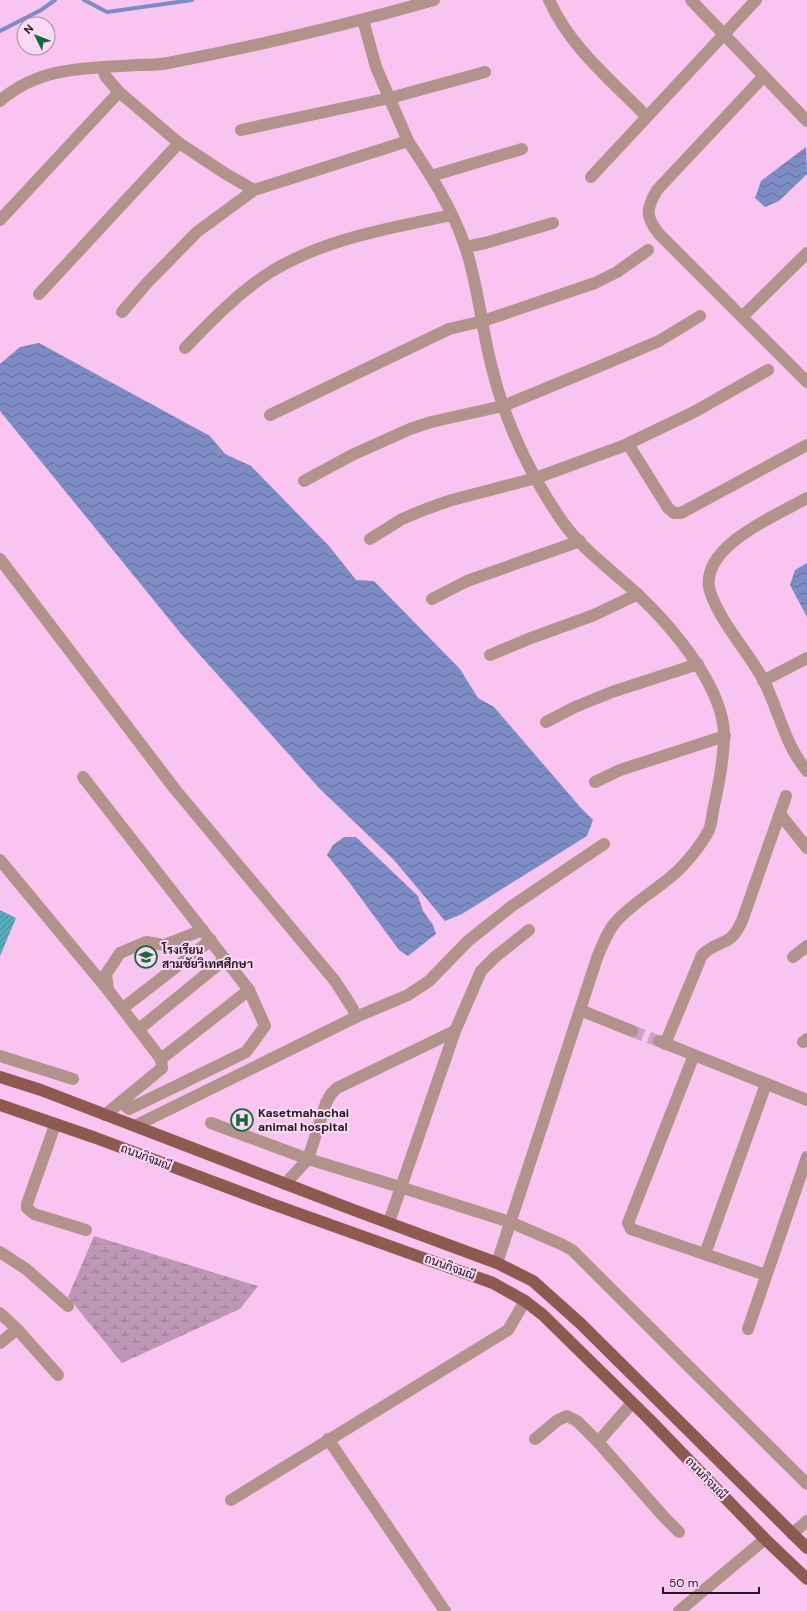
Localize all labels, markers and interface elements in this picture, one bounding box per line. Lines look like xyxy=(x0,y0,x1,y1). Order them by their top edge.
north arrow xyxy=(16,16,56,56)
text: N xyxy=(21,21,37,37)
place label: โรงเรียน สามชัยวิเทศศึกษา xyxy=(161,942,253,972)
school or university icon: โรงเรียน สามชัยวิเทศศึกษา xyxy=(133,944,159,970)
place label: Kasetmahachai animal hospital xyxy=(258,1105,349,1135)
hospital icon: Kasetmahachai animal hospital xyxy=(229,1107,255,1133)
street label: ถนนกิจมณี xyxy=(118,1140,174,1174)
street label: ถนนกิจมณี xyxy=(422,1250,478,1284)
street label: ถนนกิจมณี xyxy=(682,1453,730,1503)
scale bar xyxy=(663,1569,759,1595)
text: 50 m xyxy=(669,1575,698,1591)

